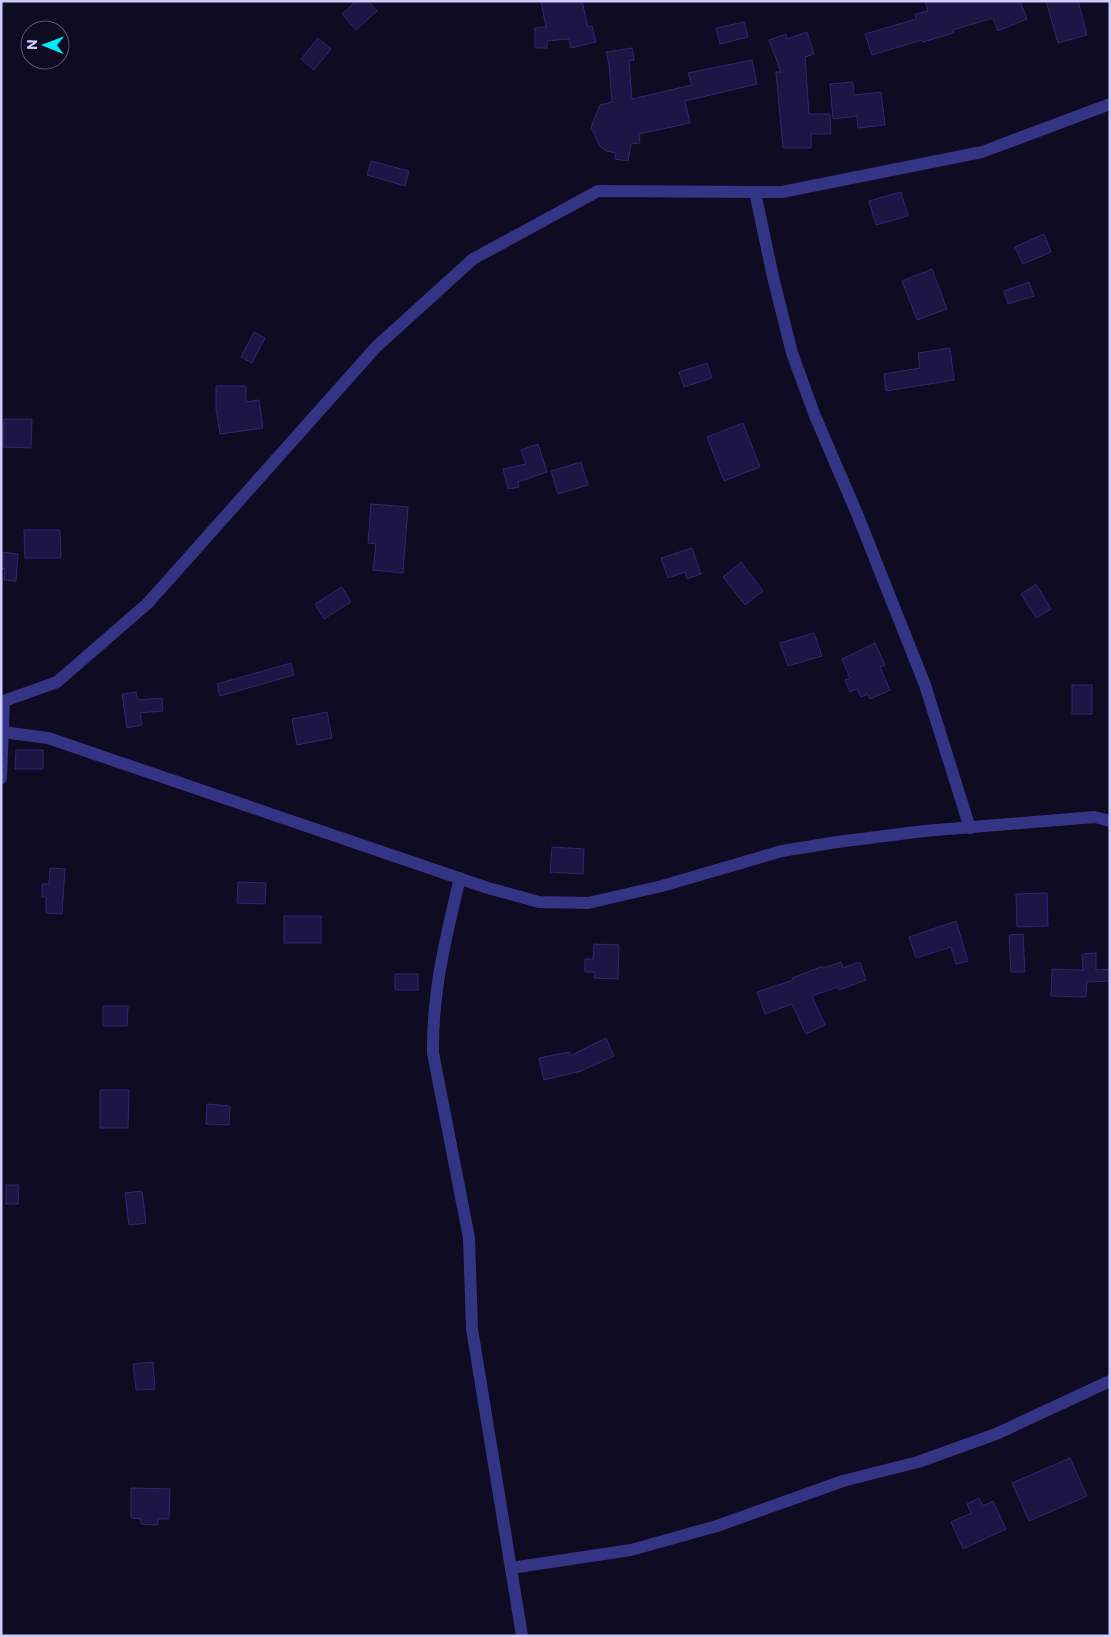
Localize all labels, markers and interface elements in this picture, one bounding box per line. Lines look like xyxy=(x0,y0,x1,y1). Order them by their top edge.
north arrow xyxy=(20,20,70,70)
text: N xyxy=(23,39,40,50)

